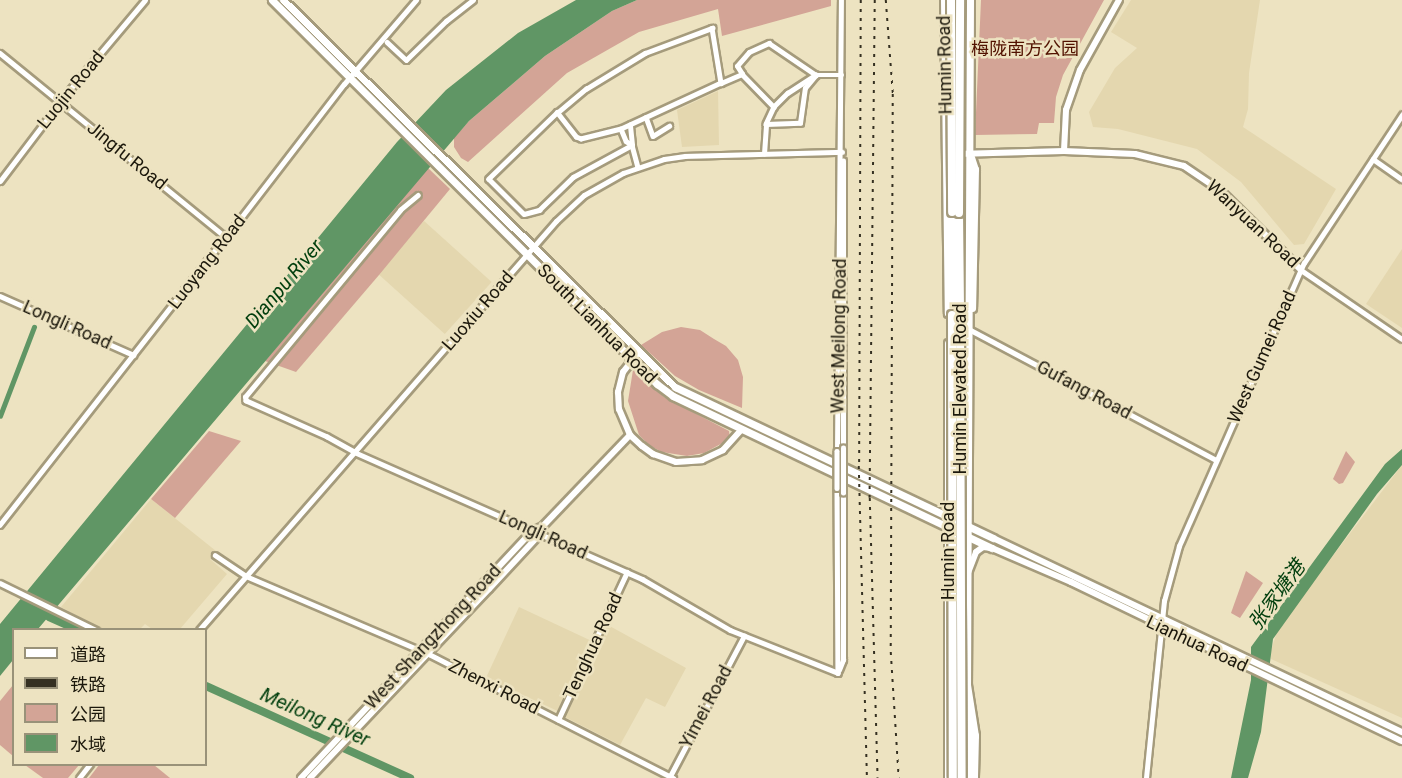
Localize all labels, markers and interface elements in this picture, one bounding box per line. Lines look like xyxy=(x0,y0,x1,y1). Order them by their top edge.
street label: Humin Road xyxy=(933,16,957,114)
park label: 梅陇南方公园 xyxy=(971,38,1079,60)
street label: Luojin Road xyxy=(33,47,109,133)
street label: Jingfu Road xyxy=(83,117,171,195)
street label: Wanyuan Road xyxy=(1202,175,1304,273)
street label: Luoyang Road xyxy=(164,211,250,313)
water label: Dianpu River xyxy=(240,235,328,333)
street label: West Meilong Road xyxy=(827,258,851,414)
street label: South Lianhua Road xyxy=(533,260,661,388)
street label: Luoxiu Road xyxy=(438,267,518,355)
street label: West Gumei Road xyxy=(1223,287,1301,427)
street label: Longli Road xyxy=(19,296,115,354)
street label: Humin Elevated Road xyxy=(949,303,971,475)
street label: Gufang Road xyxy=(1033,356,1135,424)
street label: Humin Road xyxy=(937,502,959,600)
street label: Longli Road xyxy=(495,506,591,564)
water label: 张家塘港 xyxy=(1244,556,1310,634)
street label: West Shangzhong Road xyxy=(360,560,506,714)
street label: Tenghua Road xyxy=(559,589,627,703)
street label: Lianhua Road xyxy=(1143,611,1251,677)
legend xyxy=(12,628,207,766)
text: 道路 xyxy=(70,644,106,665)
street label: Zhenxi Road xyxy=(445,655,543,719)
street label: Yimei Road xyxy=(675,662,737,752)
text: 铁路 xyxy=(70,674,106,695)
water label: Meilong River xyxy=(257,682,373,752)
text: 公园 xyxy=(70,704,106,725)
text: 水域 xyxy=(70,734,106,755)

